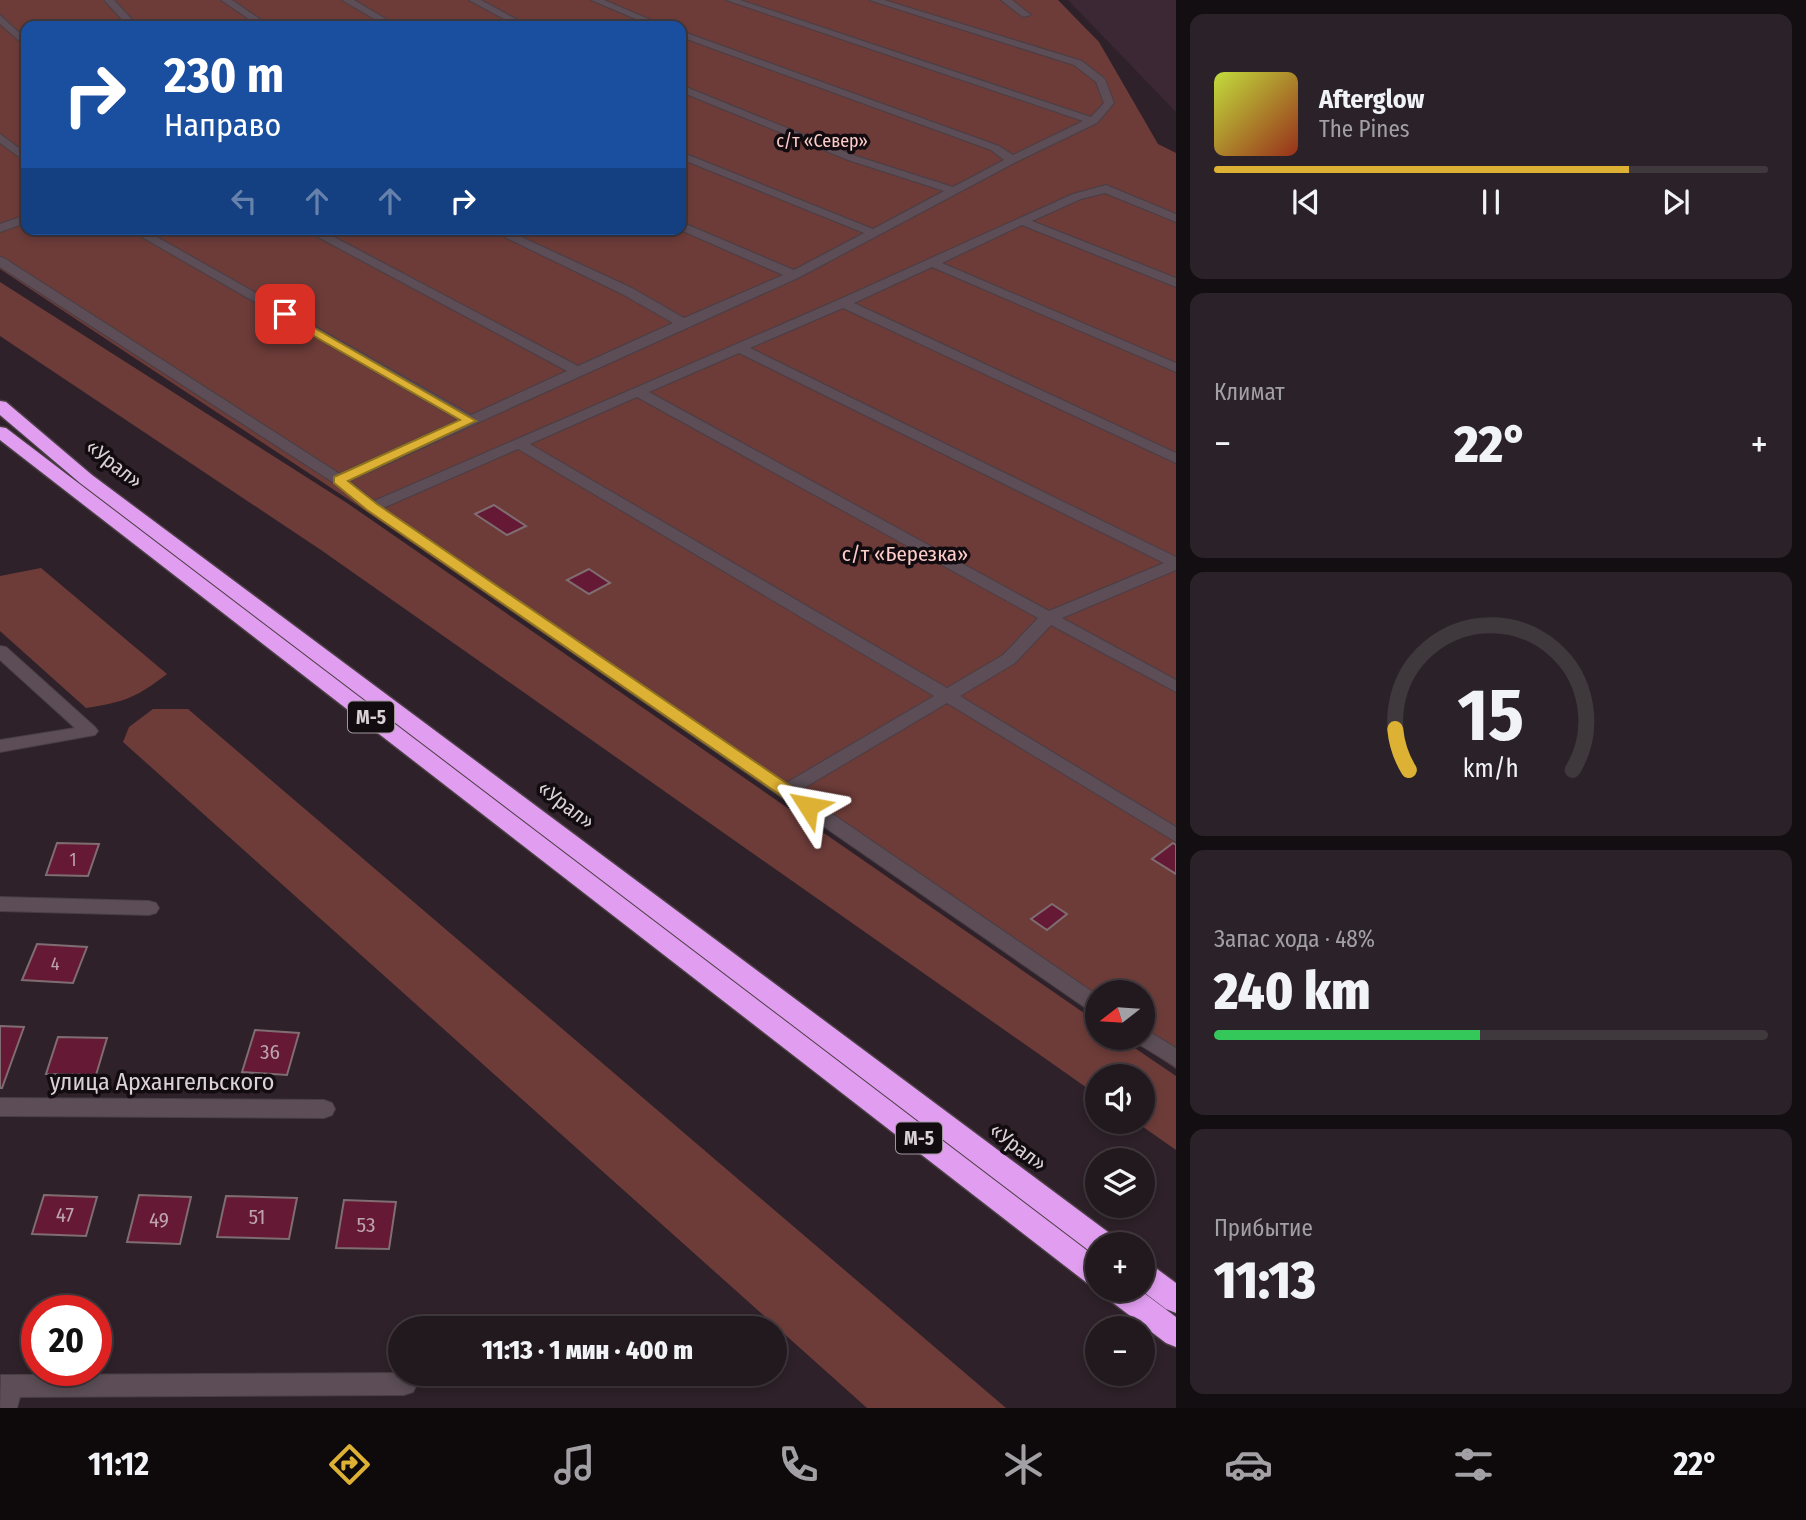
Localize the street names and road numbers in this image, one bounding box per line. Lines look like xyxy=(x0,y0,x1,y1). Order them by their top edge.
street label: «Урал» xyxy=(80,434,148,494)
road number: М-5 xyxy=(348,702,394,732)
street label: «Урал» xyxy=(532,775,600,835)
street label: улица Архангельского xyxy=(50,1068,274,1096)
street label: «Урал» xyxy=(984,1117,1052,1177)
road number: М-5 xyxy=(896,1122,942,1154)

